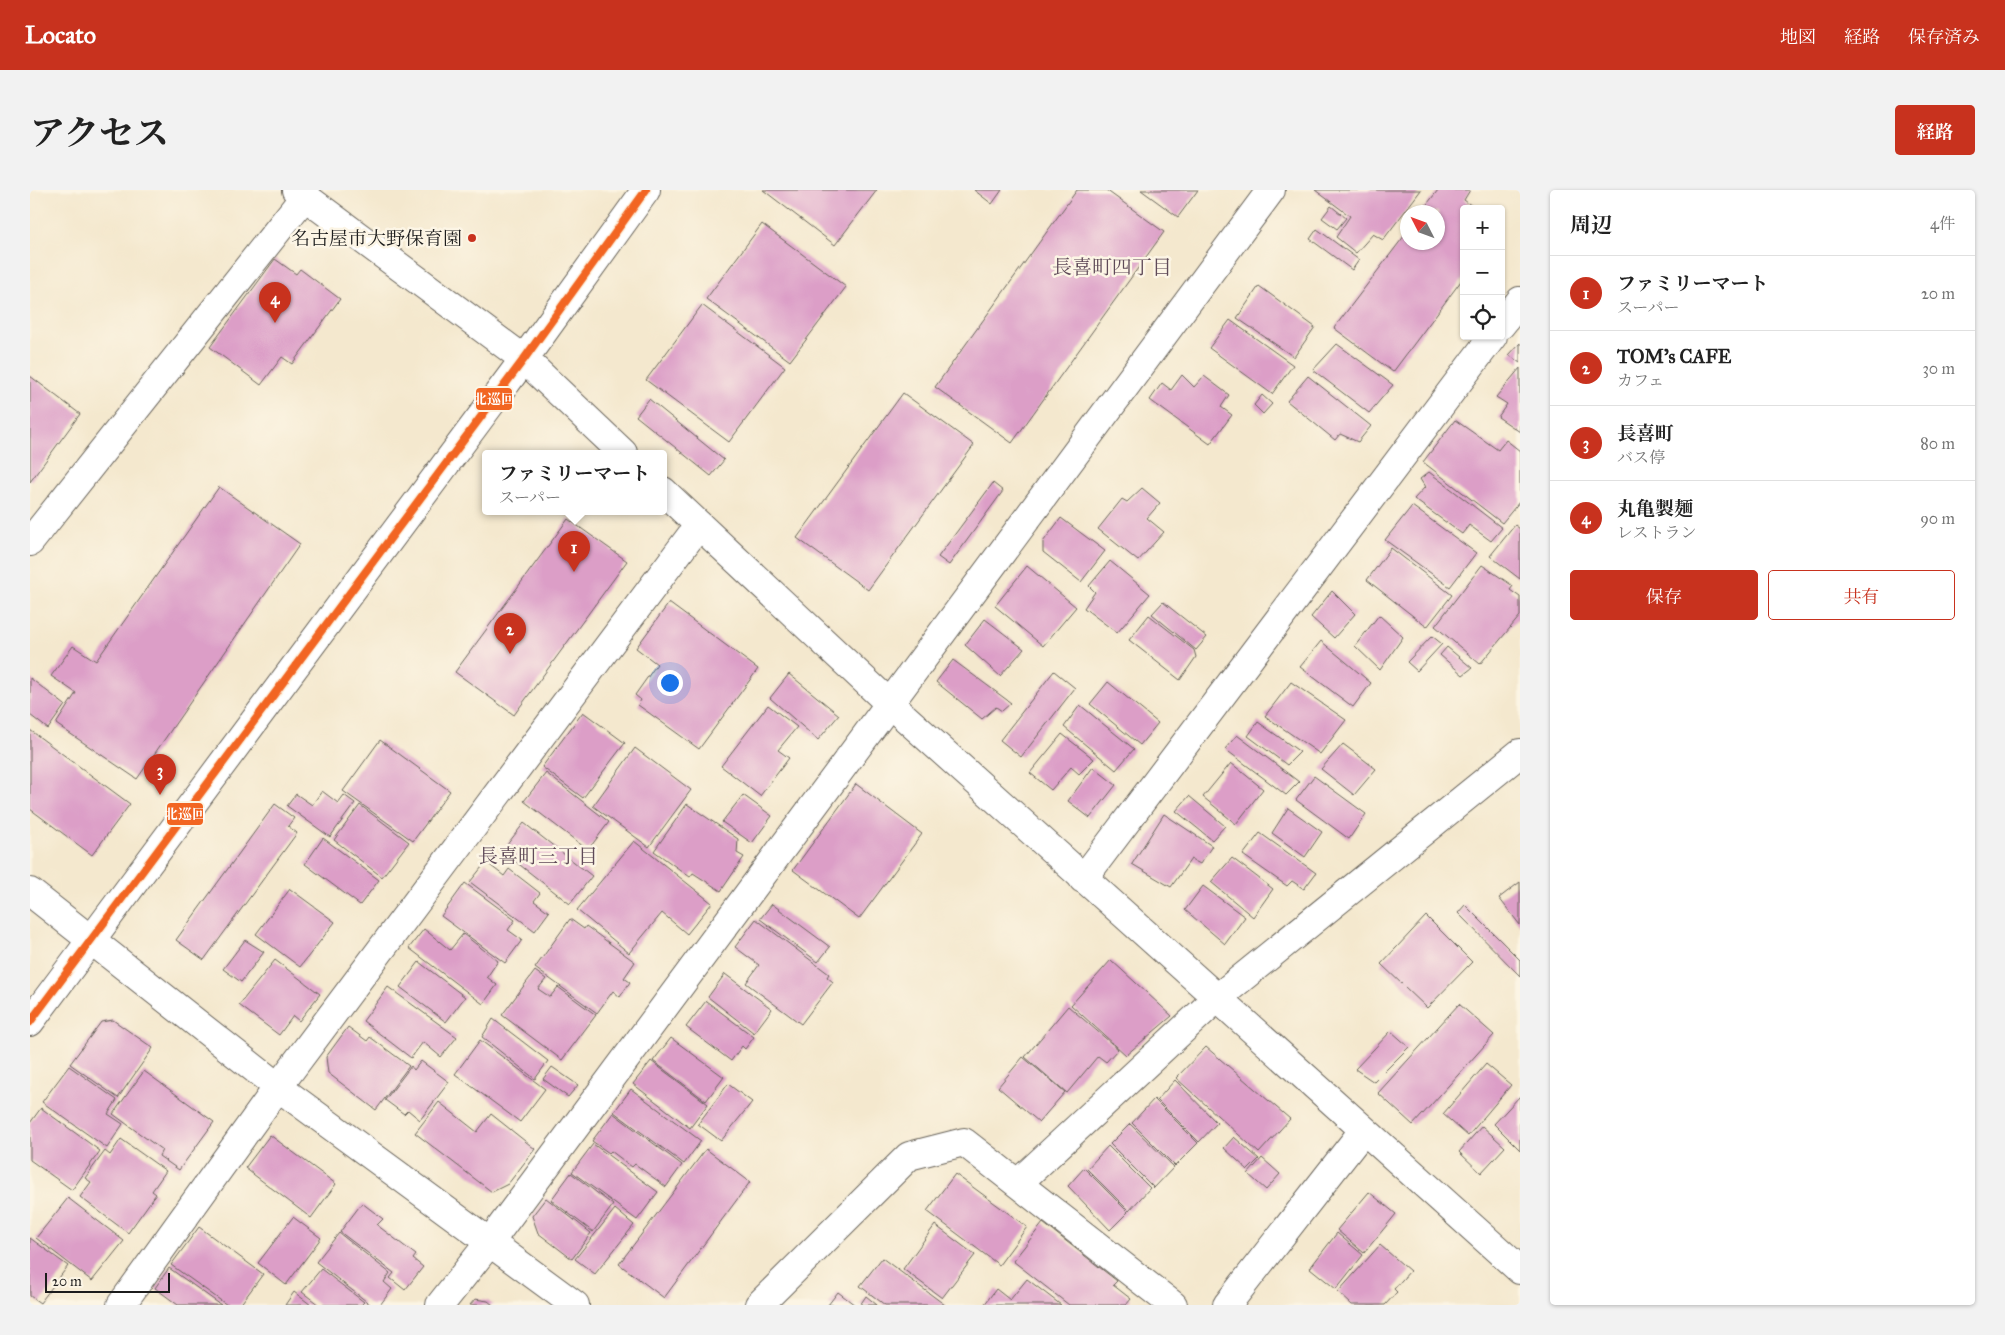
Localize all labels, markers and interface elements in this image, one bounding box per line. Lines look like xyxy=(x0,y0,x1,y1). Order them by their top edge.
text: Locato xyxy=(25,20,96,50)
text: 地図 xyxy=(1780,26,1816,48)
text: 経路 xyxy=(1844,26,1880,48)
text: 保存済み xyxy=(1908,26,1980,48)
button: 経路 xyxy=(1895,105,1975,155)
text: アクセス xyxy=(30,112,169,155)
north arrow xyxy=(1400,205,1445,250)
map controls xyxy=(1460,205,1505,340)
button: + xyxy=(1460,205,1505,250)
text: 周辺 xyxy=(1570,212,1612,238)
text: 4件 xyxy=(1930,214,1955,233)
place label: 名古屋市大野保育園 xyxy=(291,227,462,250)
marker: 名古屋市大野保育園 xyxy=(466,232,478,244)
button: − xyxy=(1460,250,1505,295)
district label: 長喜町四丁目 xyxy=(1052,255,1172,279)
text: ファミリーマート xyxy=(1617,272,1769,295)
pin: 4 xyxy=(259,282,291,323)
text: 1 xyxy=(1583,284,1589,303)
text: 20 m xyxy=(1921,284,1955,303)
button: locate xyxy=(1460,295,1505,340)
text: スーパー xyxy=(1617,298,1679,317)
text: TOM's CAFE xyxy=(1617,345,1731,368)
text: 2 xyxy=(1582,359,1590,378)
text: 30 m xyxy=(1922,359,1955,378)
text: カフェ xyxy=(1617,371,1664,390)
line badge: 北巡回 xyxy=(475,387,513,411)
text: 北巡回 xyxy=(473,391,515,408)
text: 長喜町 xyxy=(1617,422,1674,445)
text: 3 xyxy=(1583,434,1589,453)
text: 80 m xyxy=(1920,434,1955,453)
text: バス停 xyxy=(1617,448,1665,467)
popup xyxy=(482,450,667,515)
text: ファミリーマート xyxy=(499,462,650,485)
text: スーパー xyxy=(499,488,561,507)
text: 丸亀製麺 xyxy=(1617,497,1693,520)
text: 4 xyxy=(1582,509,1590,528)
text: 90 m xyxy=(1920,509,1955,528)
text: レストラン xyxy=(1617,523,1697,542)
pin: 1 xyxy=(558,531,590,572)
button: 保存 xyxy=(1570,570,1758,620)
button: 共有 xyxy=(1768,570,1955,620)
pin: 2 xyxy=(494,613,526,654)
your location xyxy=(657,670,683,696)
pin: 3 xyxy=(144,754,176,795)
line badge: 北巡回 xyxy=(166,802,204,826)
text: 北巡回 xyxy=(164,806,206,823)
district label: 長喜町三丁目 xyxy=(478,844,598,868)
scale bar xyxy=(45,1270,170,1293)
text: 20 m xyxy=(52,1273,82,1290)

